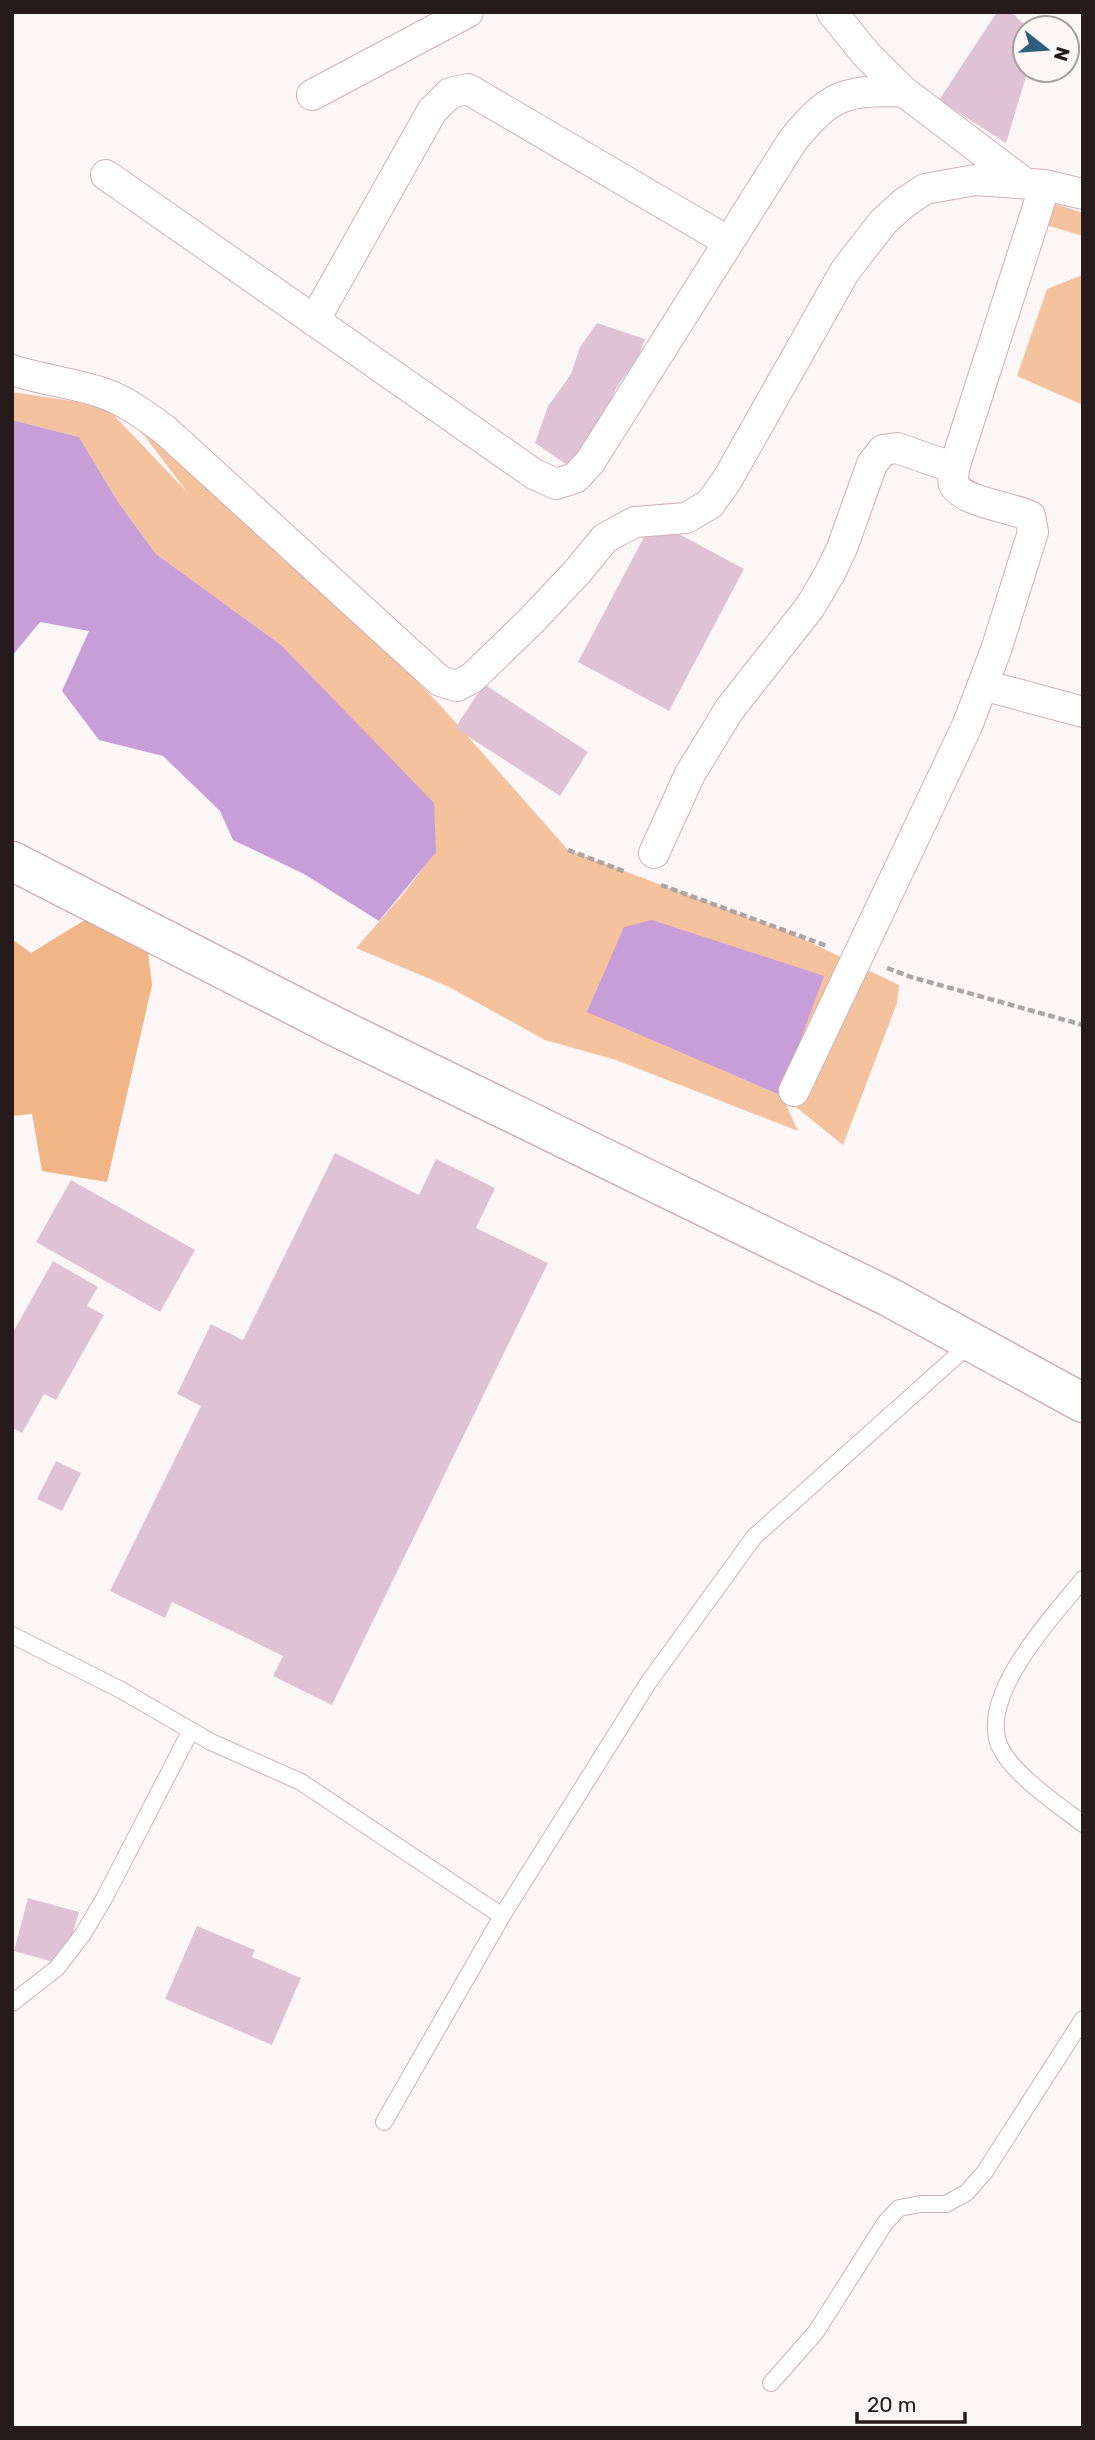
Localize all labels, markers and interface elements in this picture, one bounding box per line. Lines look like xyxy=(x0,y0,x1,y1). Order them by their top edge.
north arrow xyxy=(1011,14,1081,84)
text: N xyxy=(1049,44,1075,64)
scale bar xyxy=(857,2380,965,2424)
text: 20 m xyxy=(867,2392,916,2417)

